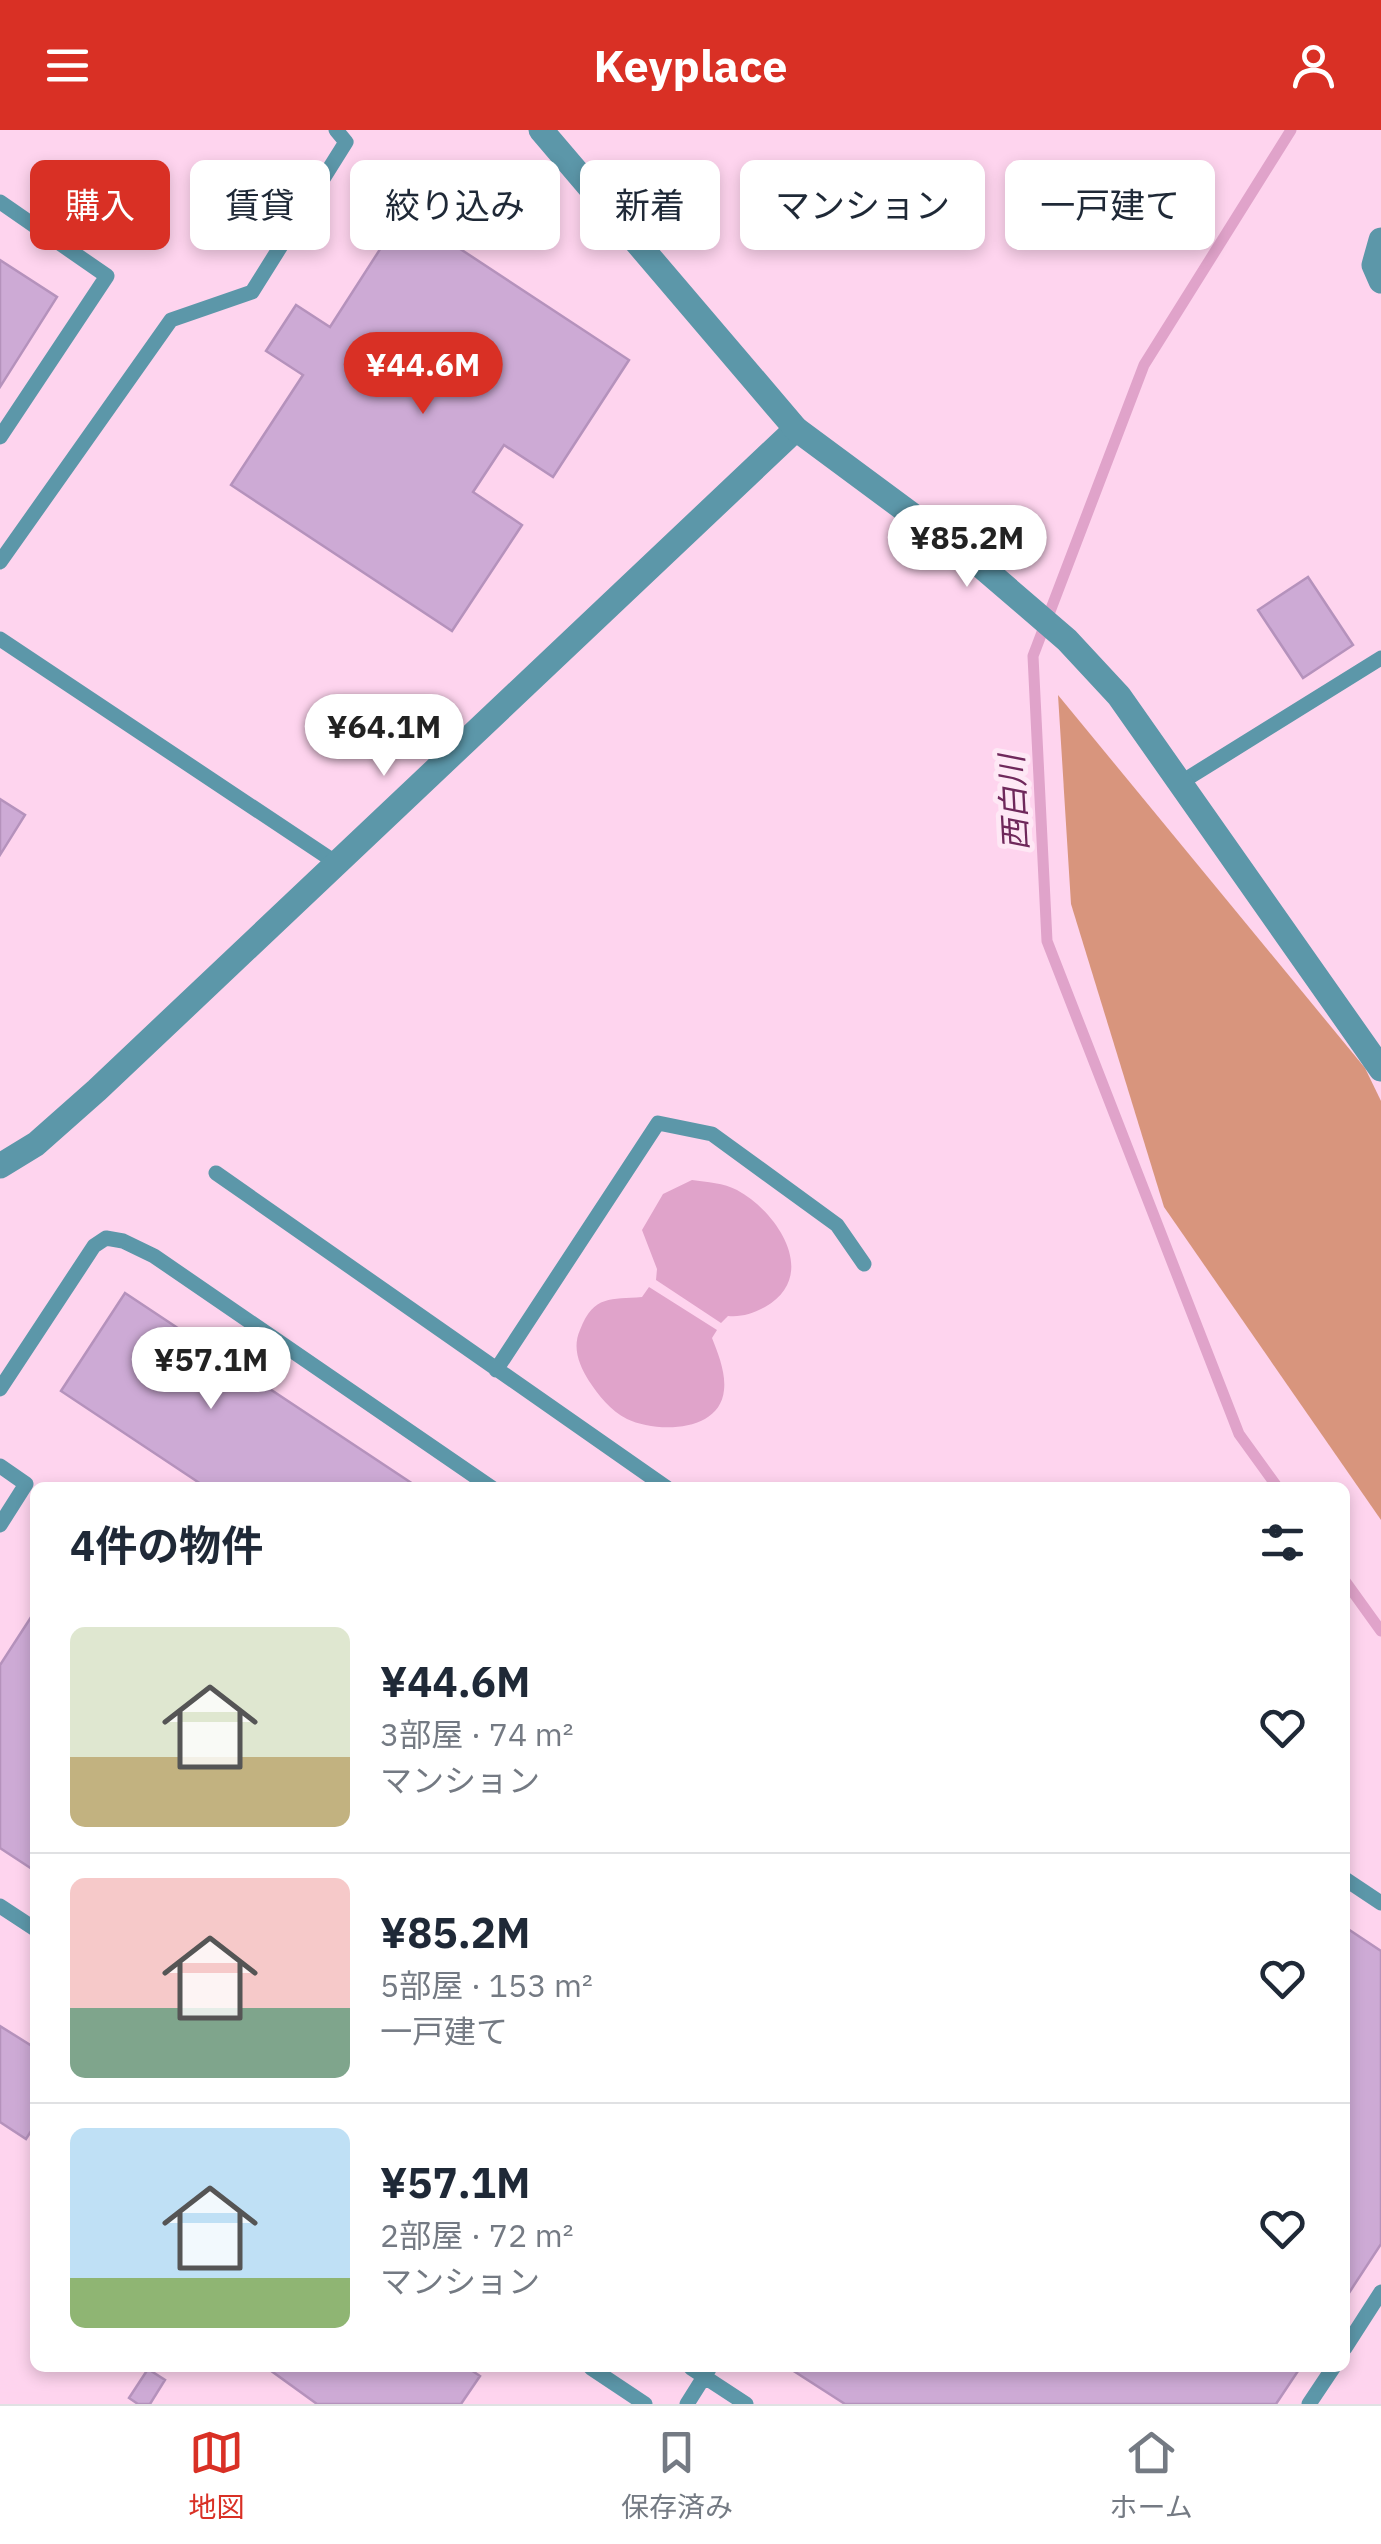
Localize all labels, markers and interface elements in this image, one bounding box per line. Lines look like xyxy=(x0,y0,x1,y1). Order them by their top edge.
text: Keyplace xyxy=(593,36,788,94)
icon: menu xyxy=(40,38,95,93)
icon: person xyxy=(1286,38,1341,93)
chip: 購入 xyxy=(30,160,170,250)
chip: 賃貸 xyxy=(190,160,330,250)
chip: 絞り込み xyxy=(350,160,560,250)
chip: 新着 xyxy=(580,160,720,250)
chip: マンション xyxy=(740,160,985,250)
chip: 一戸建て xyxy=(1005,160,1215,250)
pin: ¥44.6M xyxy=(342,332,504,417)
text: ¥44.6M xyxy=(366,343,480,385)
pin: ¥85.2M xyxy=(886,505,1048,590)
text: ¥85.2M xyxy=(910,516,1024,558)
pin: ¥64.1M xyxy=(303,694,465,779)
text: ¥64.1M xyxy=(327,705,441,747)
water label: 西白川 xyxy=(989,751,1036,852)
pin: ¥57.1M xyxy=(130,1327,292,1412)
text: ¥57.1M xyxy=(154,1338,268,1380)
icon: filters xyxy=(1255,1515,1310,1570)
text: 4件の物件 xyxy=(70,1518,263,1573)
text: ¥44.6M xyxy=(380,1654,530,1709)
icon: home xyxy=(150,1667,270,1787)
icon: heart xyxy=(1255,1700,1310,1755)
text: 3部屋 · 74 m² xyxy=(380,1713,574,1755)
text: マンション xyxy=(380,1759,540,1801)
text: ¥85.2M xyxy=(380,1905,530,1960)
icon: home xyxy=(150,1918,270,2038)
icon: heart xyxy=(1255,1951,1310,2006)
text: 5部屋 · 153 m² xyxy=(380,1964,593,2006)
text: 一戸建て xyxy=(380,2010,508,2052)
text: ¥57.1M xyxy=(380,2155,530,2210)
icon: home xyxy=(150,2168,270,2288)
icon: heart xyxy=(1255,2201,1310,2256)
text: 2部屋 · 72 m² xyxy=(380,2214,574,2256)
text: マンション xyxy=(380,2260,540,2302)
tab: 地図 xyxy=(188,2425,244,2525)
tab: 保存済み xyxy=(621,2425,733,2525)
tab: ホーム xyxy=(1110,2425,1193,2525)

